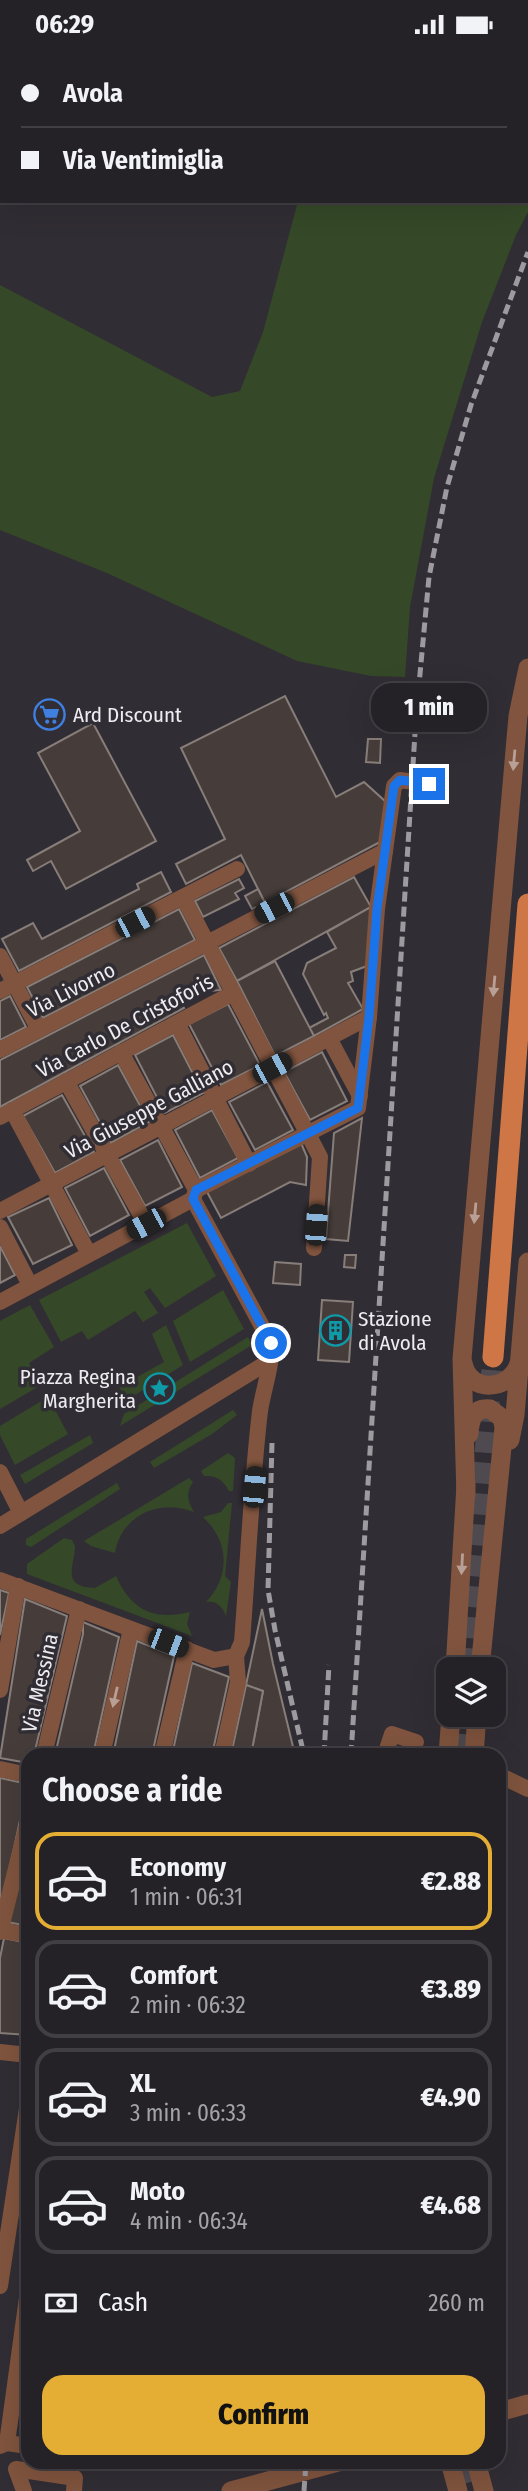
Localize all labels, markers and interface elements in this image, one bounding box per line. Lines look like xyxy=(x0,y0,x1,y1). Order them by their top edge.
text: 06:29 xyxy=(35,9,94,40)
text: Avola xyxy=(63,78,123,109)
text: Via Ventimiglia xyxy=(63,145,224,176)
callout: 1 min xyxy=(371,683,487,731)
text: 1 min xyxy=(404,693,454,721)
supermarket icon: Ard Discount xyxy=(33,698,67,732)
place label: Ard Discount xyxy=(73,702,182,728)
one-way arrow xyxy=(508,749,519,771)
route end xyxy=(413,768,445,800)
car xyxy=(251,889,298,927)
car xyxy=(112,903,159,941)
street label: Via Livorno xyxy=(23,957,119,1023)
street label: Via Carlo De Cristoforis xyxy=(32,968,218,1084)
one-way arrow xyxy=(488,976,499,998)
car xyxy=(249,1049,296,1087)
street label: Via Giuseppe Galliano xyxy=(60,1054,238,1164)
one-way arrow xyxy=(469,1202,480,1224)
car xyxy=(305,1203,328,1247)
car xyxy=(123,1205,170,1243)
place label: Stazione di Avola xyxy=(358,1306,432,1356)
building icon: Stazione di Avola xyxy=(318,1314,352,1348)
route start xyxy=(255,1327,287,1359)
place label: Piazza Regina Margherita xyxy=(20,1364,136,1414)
place icon: Piazza Regina Margherita xyxy=(142,1372,176,1406)
car xyxy=(242,1465,267,1509)
one-way arrow xyxy=(456,1553,467,1575)
car xyxy=(145,1626,192,1660)
street label: Via Messina xyxy=(16,1631,64,1735)
map controls xyxy=(436,1657,506,1727)
button: layers xyxy=(436,1657,506,1727)
one-way arrow xyxy=(110,1686,121,1708)
text: Choose a ride xyxy=(42,1771,223,1809)
icon: car xyxy=(46,1850,109,1913)
text: Economy xyxy=(130,1852,226,1883)
text: €2.88 xyxy=(421,1866,481,1897)
text: 1 min · 06:31 xyxy=(130,1883,243,1911)
icon: car xyxy=(46,1958,109,2021)
text: Comfort xyxy=(130,1960,218,1991)
text: €3.89 xyxy=(421,1974,481,2005)
text: 2 min · 06:32 xyxy=(130,1991,246,2019)
icon: car xyxy=(46,2066,109,2129)
text: XL xyxy=(130,2068,156,2099)
text: €4.90 xyxy=(421,2082,481,2113)
text: 3 min · 06:33 xyxy=(130,2099,246,2127)
icon: car xyxy=(46,2174,109,2237)
text: Moto xyxy=(130,2176,185,2207)
text: €4.68 xyxy=(421,2190,481,2221)
text: 4 min · 06:34 xyxy=(130,2207,248,2235)
icon: cash xyxy=(42,2284,80,2322)
text: Cash xyxy=(98,2287,148,2318)
text: 260 m xyxy=(428,2289,485,2317)
button: Confirm xyxy=(42,2375,485,2455)

